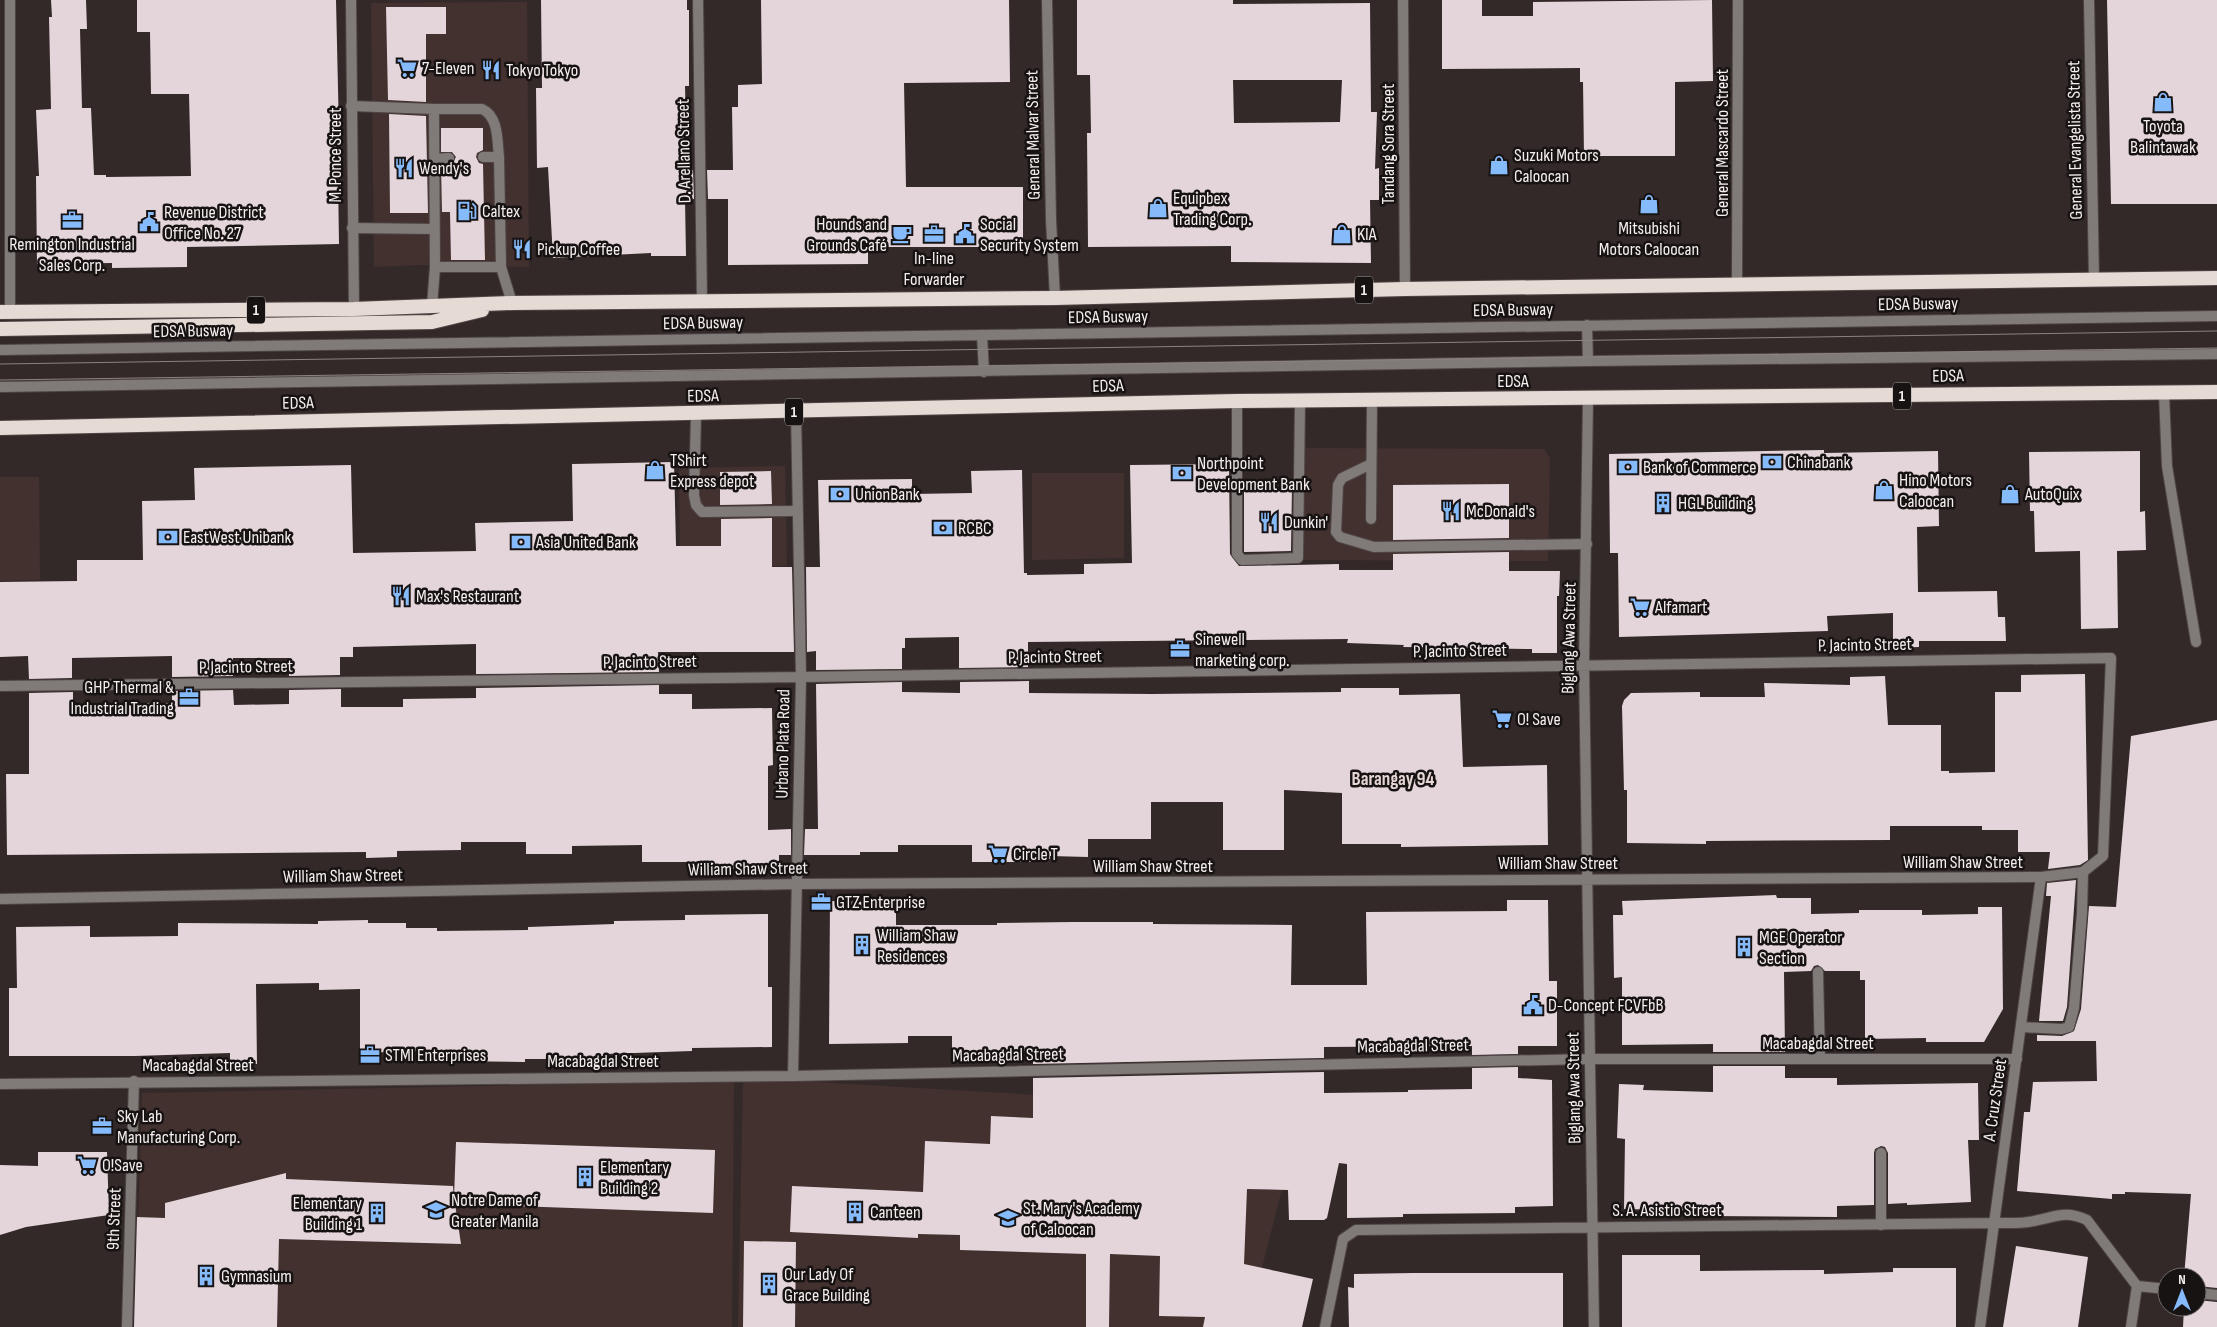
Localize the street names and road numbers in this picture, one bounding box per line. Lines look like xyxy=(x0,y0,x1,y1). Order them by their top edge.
street label: General Evangelista Street xyxy=(2063,60,2087,220)
street label: General Malvar Street xyxy=(1021,69,1045,200)
street label: General Mascardo Street xyxy=(1712,69,1733,217)
street label: Tandang Sora Street xyxy=(1378,83,1399,204)
street label: D. Arellano Street xyxy=(673,98,695,203)
street label: M. Ponce Street xyxy=(325,107,346,202)
road number: 1 xyxy=(1355,276,1373,304)
street label: EDSA Busway xyxy=(1878,293,1958,315)
road number: 1 xyxy=(247,296,265,324)
street label: EDSA Busway xyxy=(1473,299,1553,321)
street label: EDSA Busway xyxy=(1068,306,1148,328)
street label: EDSA Busway xyxy=(663,312,743,334)
street label: EDSA Busway xyxy=(153,320,233,342)
street label: EDSA xyxy=(1932,365,1964,387)
street label: EDSA xyxy=(1497,371,1529,392)
street label: EDSA xyxy=(1092,375,1124,397)
road number: 1 xyxy=(1893,382,1911,410)
street label: EDSA xyxy=(687,385,719,407)
street label: EDSA xyxy=(282,392,314,414)
road number: 1 xyxy=(785,398,803,426)
street label: Biglang Awa Street xyxy=(1558,581,1580,694)
street label: P. Jacinto Street xyxy=(1818,634,1913,656)
street label: P. Jacinto Street xyxy=(1413,640,1508,662)
street label: P. Jacinto Street xyxy=(1008,646,1103,668)
street label: P. Jacinto Street xyxy=(603,651,698,673)
street label: P. Jacinto Street xyxy=(199,656,294,678)
street label: Urbano Plata Road xyxy=(772,689,794,799)
street label: William Shaw Street xyxy=(1903,852,2024,873)
street label: William Shaw Street xyxy=(1498,853,1619,874)
street label: William Shaw Street xyxy=(1093,856,1214,877)
street label: William Shaw Street xyxy=(688,857,809,881)
street label: William Shaw Street xyxy=(283,864,404,888)
street label: Biglang Awa Street xyxy=(1563,1031,1585,1144)
street label: Macabagdal Street xyxy=(1762,1033,1874,1054)
street label: Macabagdal Street xyxy=(1357,1035,1469,1057)
street label: Macabagdal Street xyxy=(952,1044,1064,1066)
street label: Macabagdal Street xyxy=(547,1051,659,1072)
street label: Macabagdal Street xyxy=(142,1055,254,1076)
street label: A. Cruz Street xyxy=(1979,1057,2011,1143)
street label: 9th Street xyxy=(102,1187,126,1250)
street label: S. A. Asistio Street xyxy=(1612,1200,1722,1221)

